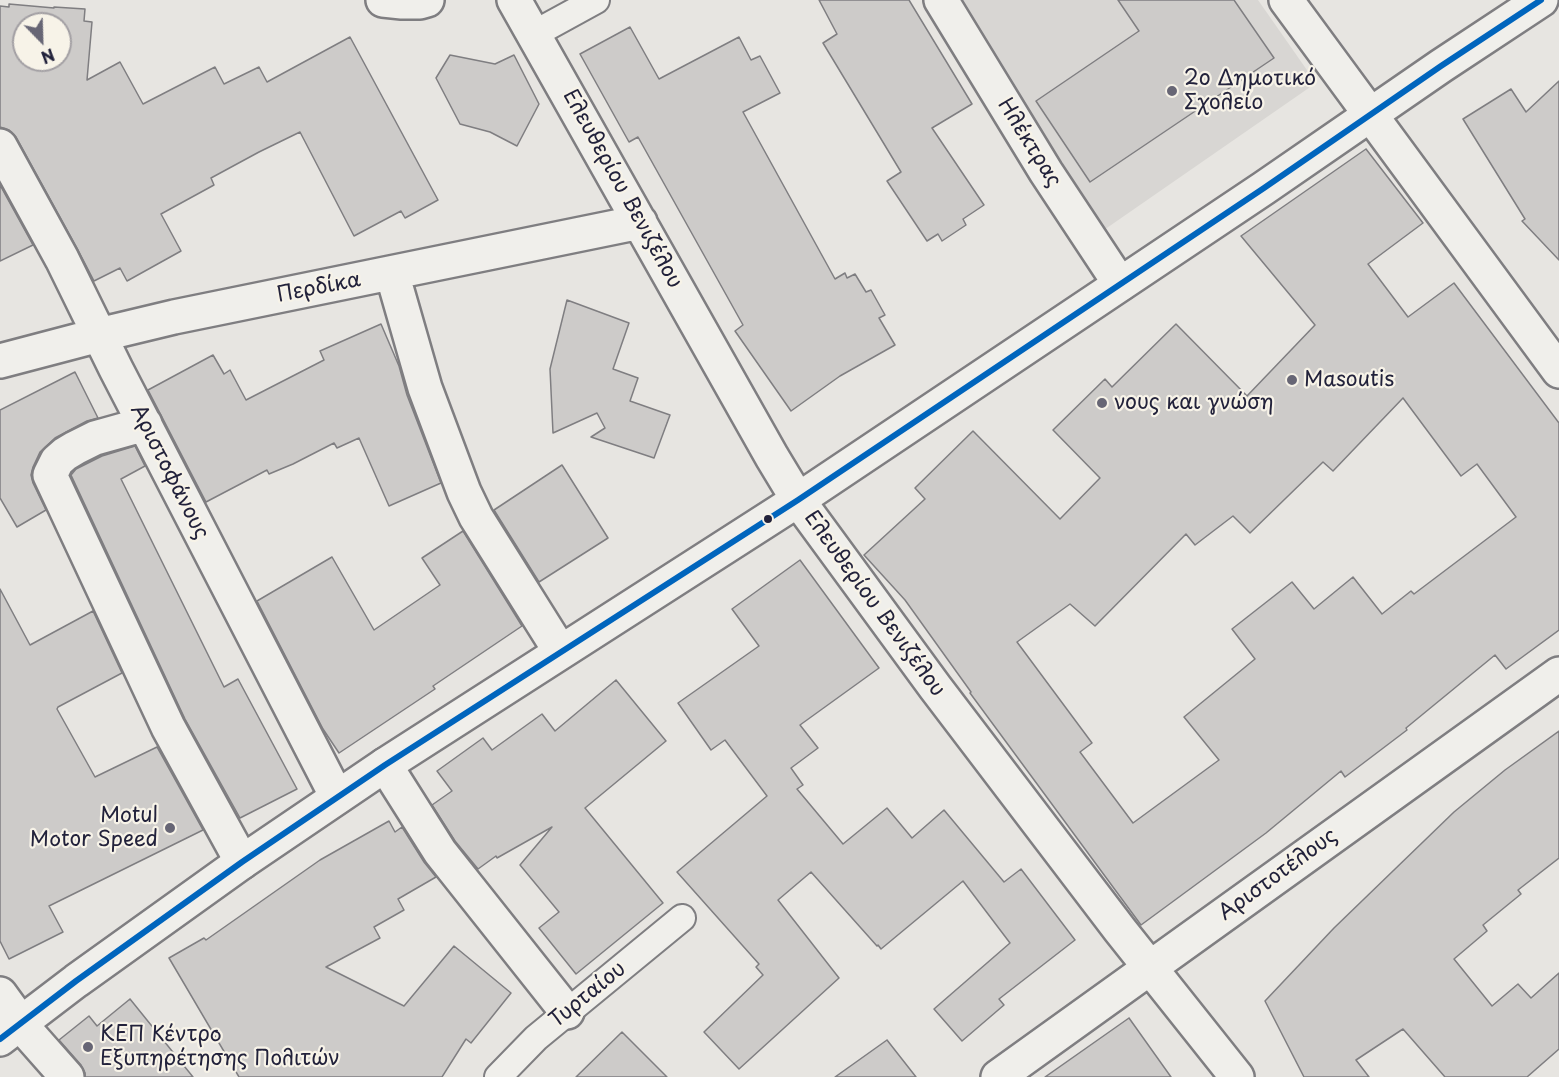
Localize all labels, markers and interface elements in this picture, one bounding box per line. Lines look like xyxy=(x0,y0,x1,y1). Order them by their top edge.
north arrow xyxy=(12,12,72,72)
text: N xyxy=(38,43,59,70)
place label: 2ο Δημοτικό Σχολείο xyxy=(1184,66,1316,116)
marker: 2ο Δημοτικό Σχολείο xyxy=(1165,84,1179,98)
street label: Ελευθερίου Βενιζέλου xyxy=(557,85,687,293)
street label: Ηλέκτρας xyxy=(992,94,1066,192)
street label: Περδίκα xyxy=(275,268,363,308)
place label: Masoutis xyxy=(1304,367,1394,393)
marker: Masoutis xyxy=(1285,373,1299,387)
place label: νους και γνώση xyxy=(1114,390,1274,416)
marker: νους και γνώση xyxy=(1095,396,1109,410)
street label: Αριστοφάνους xyxy=(124,401,214,543)
street label: Ελευθερίου Βενιζέλου xyxy=(798,506,950,702)
unlabelled marker xyxy=(762,513,774,525)
place label: Motul Motor Speed xyxy=(30,803,158,853)
marker: Motul Motor Speed xyxy=(163,821,177,835)
street label: Αριστοτέλους xyxy=(1214,824,1342,926)
street label: Τυρταίου xyxy=(545,957,631,1033)
place label: ΚΕΠ Κέντρο Εξυπηρέτησης Πολιτών xyxy=(100,1022,340,1072)
marker: ΚΕΠ Κέντρο Εξυπηρέτησης Πολιτών xyxy=(81,1040,95,1054)

